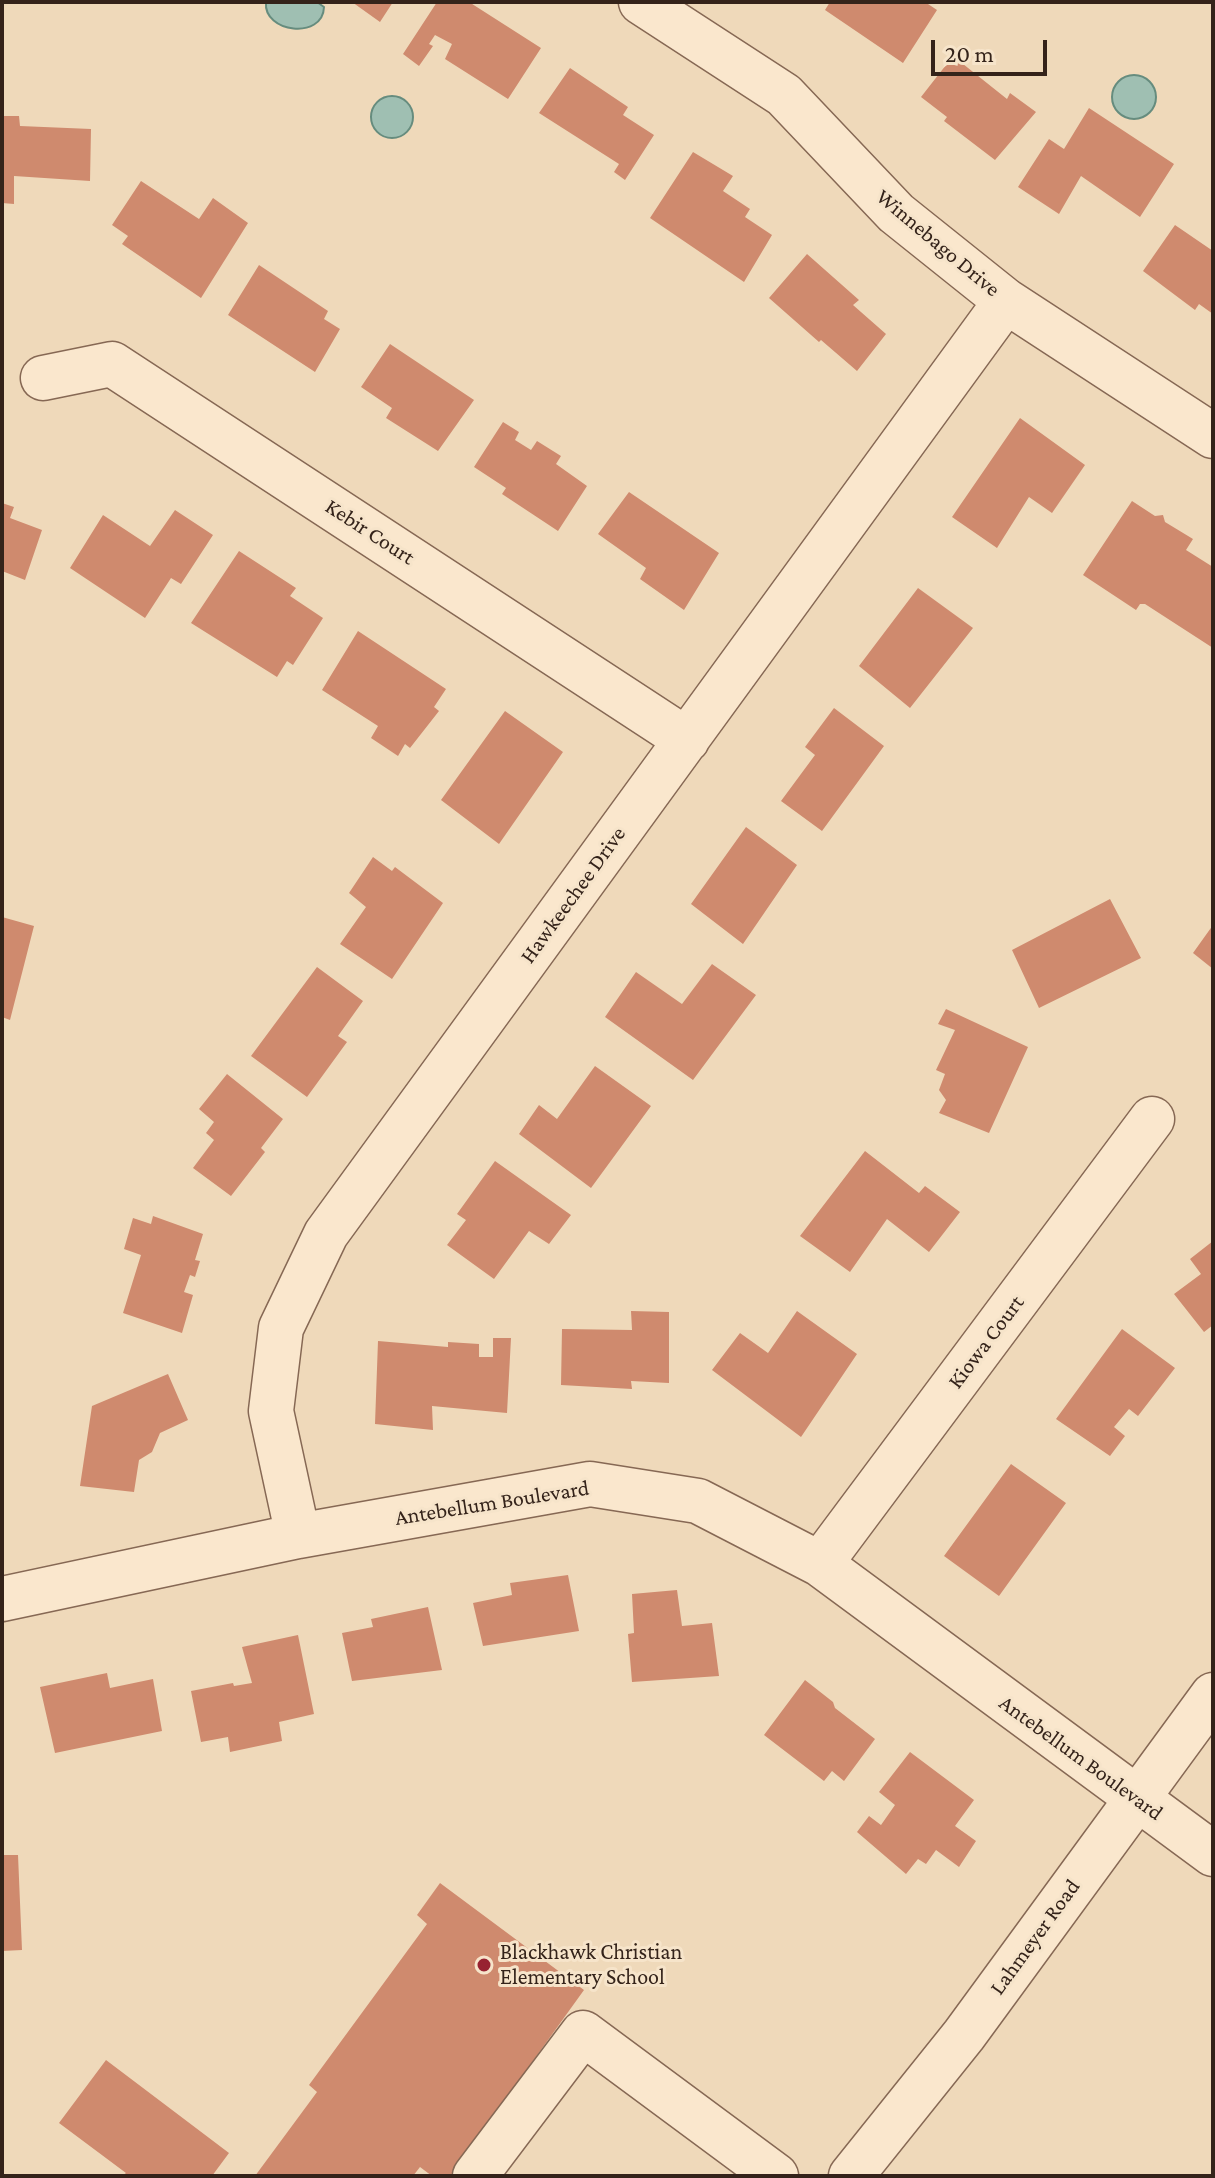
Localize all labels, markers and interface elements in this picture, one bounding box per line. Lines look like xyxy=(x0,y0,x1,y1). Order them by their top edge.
scale bar xyxy=(935,24,1051,74)
text: 20 m xyxy=(945,40,994,67)
street label: Winnebago Drive xyxy=(871,183,1005,303)
street label: Kebir Court xyxy=(320,493,420,571)
street label: Hawkeechee Drive xyxy=(515,821,631,969)
street label: Kiowa Court xyxy=(942,1290,1030,1394)
street label: Antebellum Boulevard xyxy=(393,1475,591,1531)
street label: Antebellum Boulevard xyxy=(994,1690,1168,1826)
street label: Lahmeyer Road xyxy=(984,1874,1086,2000)
place label: Blackhawk Christian Elementary School xyxy=(500,1939,682,1990)
marker: Blackhawk Christian Elementary School xyxy=(475,1956,493,1974)

